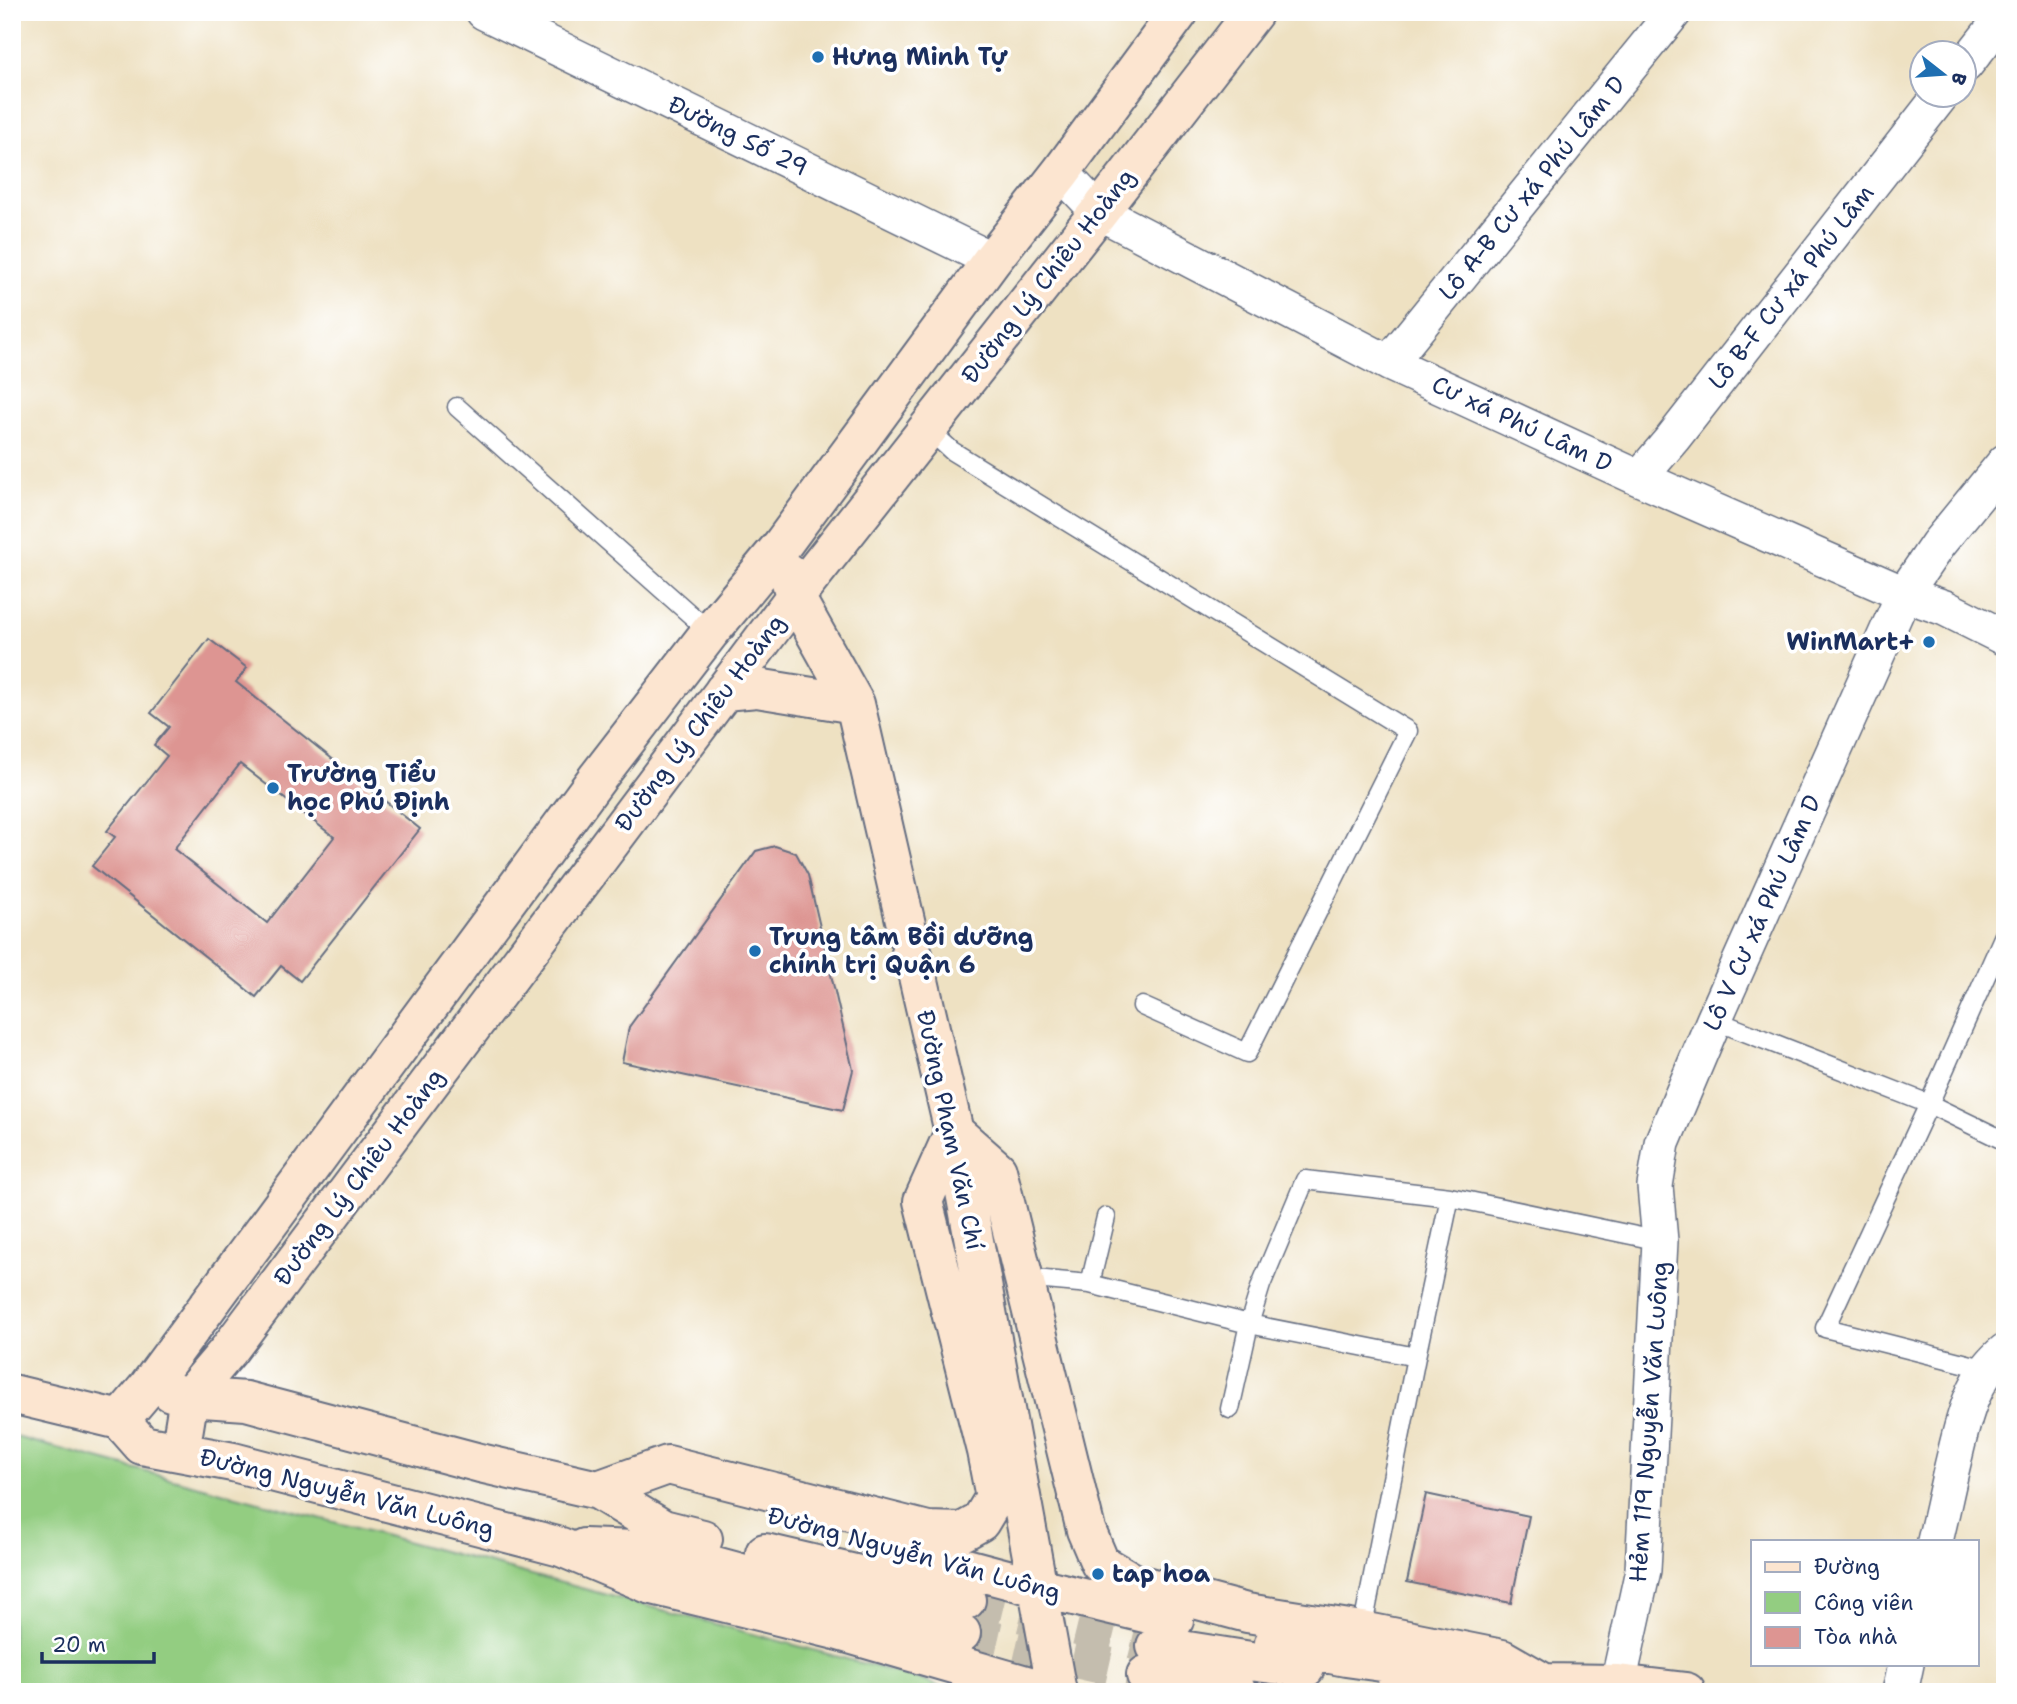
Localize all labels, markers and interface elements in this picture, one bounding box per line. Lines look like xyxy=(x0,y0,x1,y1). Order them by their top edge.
north arrow xyxy=(1909,38,1979,108)
place label: Hưng Minh Tự xyxy=(832,41,1009,73)
marker: Hưng Minh Tự xyxy=(810,49,826,65)
street label: Lô A-B Cư xá Phú Lâm D xyxy=(1431,69,1633,307)
text: B xyxy=(1945,70,1972,88)
street label: Đường Số 29 xyxy=(663,88,813,184)
street label: Đường Lý Chiêu Hoàng xyxy=(954,162,1142,390)
street label: Lô B-F Cư xá Phú Lâm xyxy=(1701,178,1881,396)
street label: Cư xá Phú Lâm D xyxy=(1427,368,1617,480)
street label: Đường Lý Chiêu Hoàng xyxy=(608,608,792,838)
place label: WinMart+ xyxy=(1786,626,1915,658)
marker: WinMart+ xyxy=(1921,634,1937,650)
place label: Trường Tiểu học Phú Định xyxy=(287,758,450,818)
marker: Trường Tiểu học Phú Định xyxy=(265,780,281,796)
street label: Lô V Cư xá Phú Lâm D xyxy=(1695,790,1829,1036)
place label: Trung tâm Bồi dưỡng chính trị Quận 6 xyxy=(769,921,1033,981)
marker: Trung tâm Bồi dưỡng chính trị Quận 6 xyxy=(747,943,763,959)
street label: Đường Phạm Văn Chí xyxy=(909,1007,991,1253)
street label: Đường Lý Chiêu Hoàng xyxy=(267,1062,451,1292)
street label: Hẻm 119 Nguyễn Văn Luông xyxy=(1622,1260,1676,1584)
street label: Đường Nguyễn Văn Luông xyxy=(196,1441,498,1545)
street label: Đường Nguyễn Văn Luông xyxy=(764,1499,1064,1609)
legend xyxy=(1751,1540,1979,1666)
text: Đường xyxy=(1814,1553,1880,1581)
place label: tap hoa xyxy=(1112,1558,1211,1590)
marker: tap hoa xyxy=(1090,1566,1106,1582)
text: Công viên xyxy=(1814,1589,1913,1617)
scale bar xyxy=(42,1620,154,1664)
text: Tòa nhà xyxy=(1814,1623,1897,1651)
text: 20 m xyxy=(52,1631,106,1659)

